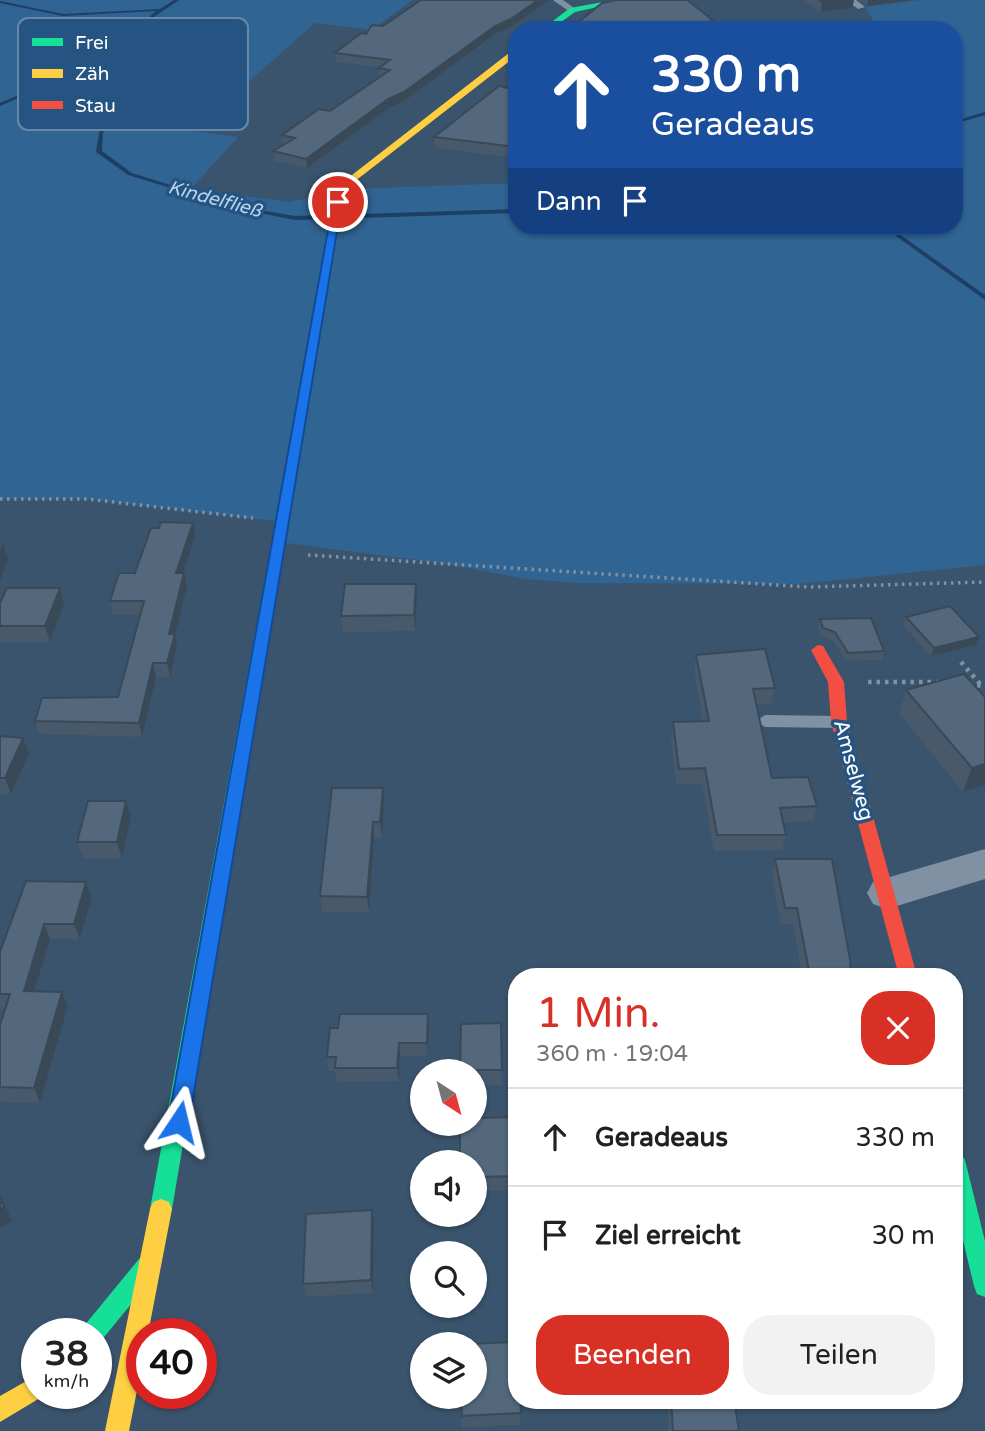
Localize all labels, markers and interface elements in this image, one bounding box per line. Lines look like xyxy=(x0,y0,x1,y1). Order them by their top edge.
legend xyxy=(18,18,248,130)
text: Frei xyxy=(75,32,109,54)
text: 330 m xyxy=(651,46,801,105)
icon: ahead xyxy=(536,49,627,140)
text: Zäh xyxy=(75,63,109,85)
text: Stau xyxy=(75,95,116,117)
text: Geradeaus xyxy=(651,106,815,144)
pin xyxy=(308,172,368,232)
water label: Kindelfließ xyxy=(166,176,265,222)
icon: arrive xyxy=(616,182,654,220)
icon: arrive xyxy=(319,183,357,221)
text: Dann xyxy=(536,186,602,217)
street label: Amselweg xyxy=(828,717,879,823)
text: 1 Min. xyxy=(536,988,660,1039)
button: close xyxy=(861,991,935,1065)
text: 360 m · 19:04 xyxy=(536,1040,688,1068)
north arrow xyxy=(410,1059,486,1136)
map controls xyxy=(410,1059,487,1409)
position arrow xyxy=(142,1085,216,1159)
icon: ahead xyxy=(536,1118,574,1156)
text: Geradeaus xyxy=(595,1122,728,1153)
text: 330 m xyxy=(855,1122,935,1153)
button: sound xyxy=(410,1150,487,1227)
icon: arrive xyxy=(536,1216,574,1254)
text: Ziel erreicht xyxy=(595,1220,741,1251)
text: 30 m xyxy=(872,1220,935,1251)
button: search xyxy=(410,1241,487,1318)
button: Beenden xyxy=(536,1315,729,1395)
button: Teilen xyxy=(743,1315,935,1395)
speed limit sign: 40 xyxy=(126,1318,217,1409)
button: layers xyxy=(410,1332,487,1409)
text: 38 xyxy=(45,1333,88,1375)
text: km/h xyxy=(44,1370,89,1392)

